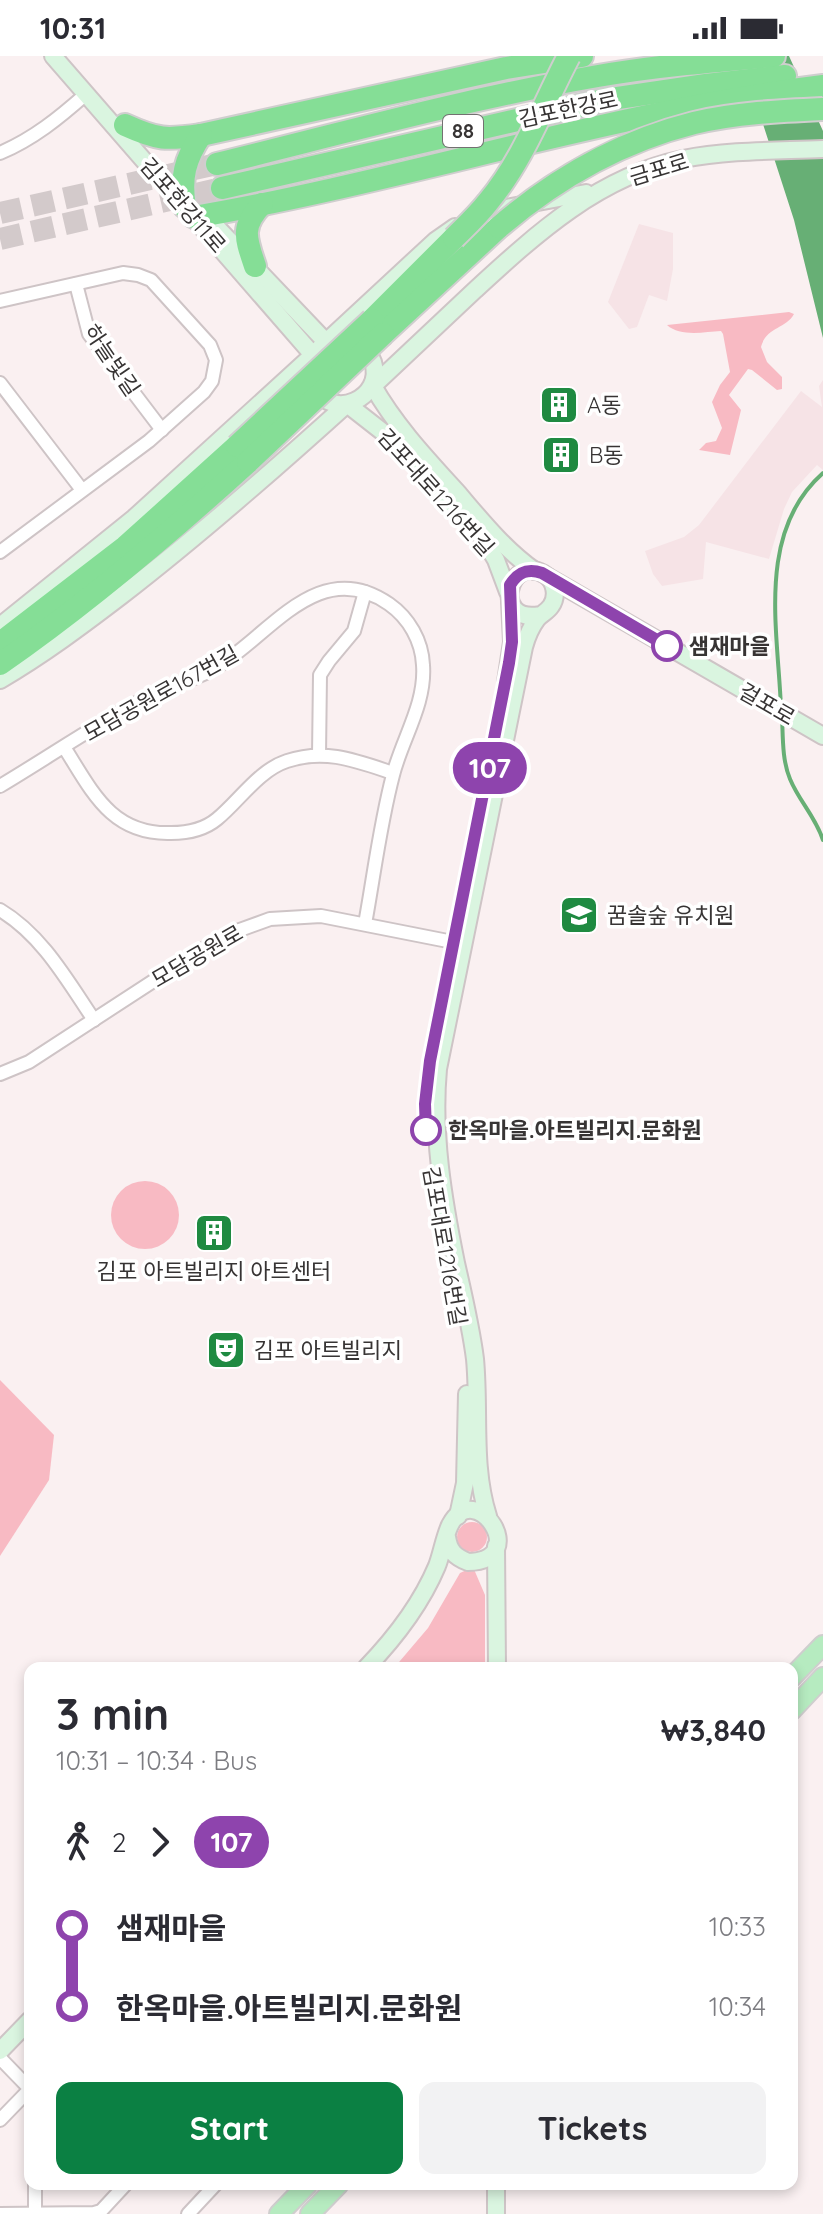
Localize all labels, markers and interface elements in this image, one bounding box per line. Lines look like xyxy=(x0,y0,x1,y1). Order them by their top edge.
text: 10:31 xyxy=(40,9,106,47)
street label: 김포한강로 xyxy=(516,85,620,133)
road number: 88 xyxy=(443,115,483,147)
street label: 금포로 xyxy=(626,147,692,191)
street label: 김포한강11로 xyxy=(134,151,232,259)
street label: 하늘빛길 xyxy=(78,319,146,401)
building icon: A동 xyxy=(538,384,580,426)
place label: A동 xyxy=(587,391,621,419)
street label: 김포대로1216번길 xyxy=(371,423,501,561)
building icon: B동 xyxy=(540,434,582,476)
place label: B동 xyxy=(589,441,624,469)
marker: 샘재마을 xyxy=(652,631,682,661)
place label: 샘재마을 xyxy=(689,632,770,660)
street label: 모담공원로167번길 xyxy=(79,639,243,747)
street label: 걸포로 xyxy=(734,677,800,731)
line badge: 107 xyxy=(444,742,536,794)
text: 107 xyxy=(469,750,511,785)
school or university icon: 꿈솔숲 유치원 xyxy=(558,894,600,936)
place label: 꿈솔숲 유치원 xyxy=(607,901,734,929)
street label: 모담공원로 xyxy=(146,919,248,993)
marker: 한옥마을.아트빌리지.문화원 xyxy=(411,1115,441,1145)
place label: 한옥마을.아트빌리지.문화원 xyxy=(448,1116,702,1144)
street label: 김포대로1216번길 xyxy=(417,1164,473,1328)
building icon: 김포 아트빌리지 아트센터 xyxy=(193,1212,235,1254)
place label: 김포 아트빌리지 아트센터 xyxy=(97,1257,331,1285)
theatre icon: 김포 아트빌리지 xyxy=(205,1329,247,1371)
place label: 김포 아트빌리지 xyxy=(254,1336,402,1364)
text: 3 min xyxy=(56,1686,169,1741)
text: ₩3,840 xyxy=(661,1711,766,1749)
text: 10:31 – 10:34 · Bus xyxy=(56,1744,257,1777)
icon: walk xyxy=(56,1820,100,1864)
icon: forward xyxy=(138,1820,182,1864)
text: 107 xyxy=(210,1824,253,1859)
text: 2 xyxy=(112,1826,126,1859)
text: 샘재마을 xyxy=(116,1909,226,1947)
text: 10:33 xyxy=(709,1910,766,1943)
text: 한옥마을.아트빌리지.문화원 xyxy=(116,1989,462,2027)
text: 10:34 xyxy=(709,1990,766,2023)
button: Start xyxy=(56,2082,403,2174)
button: Tickets xyxy=(419,2082,766,2174)

